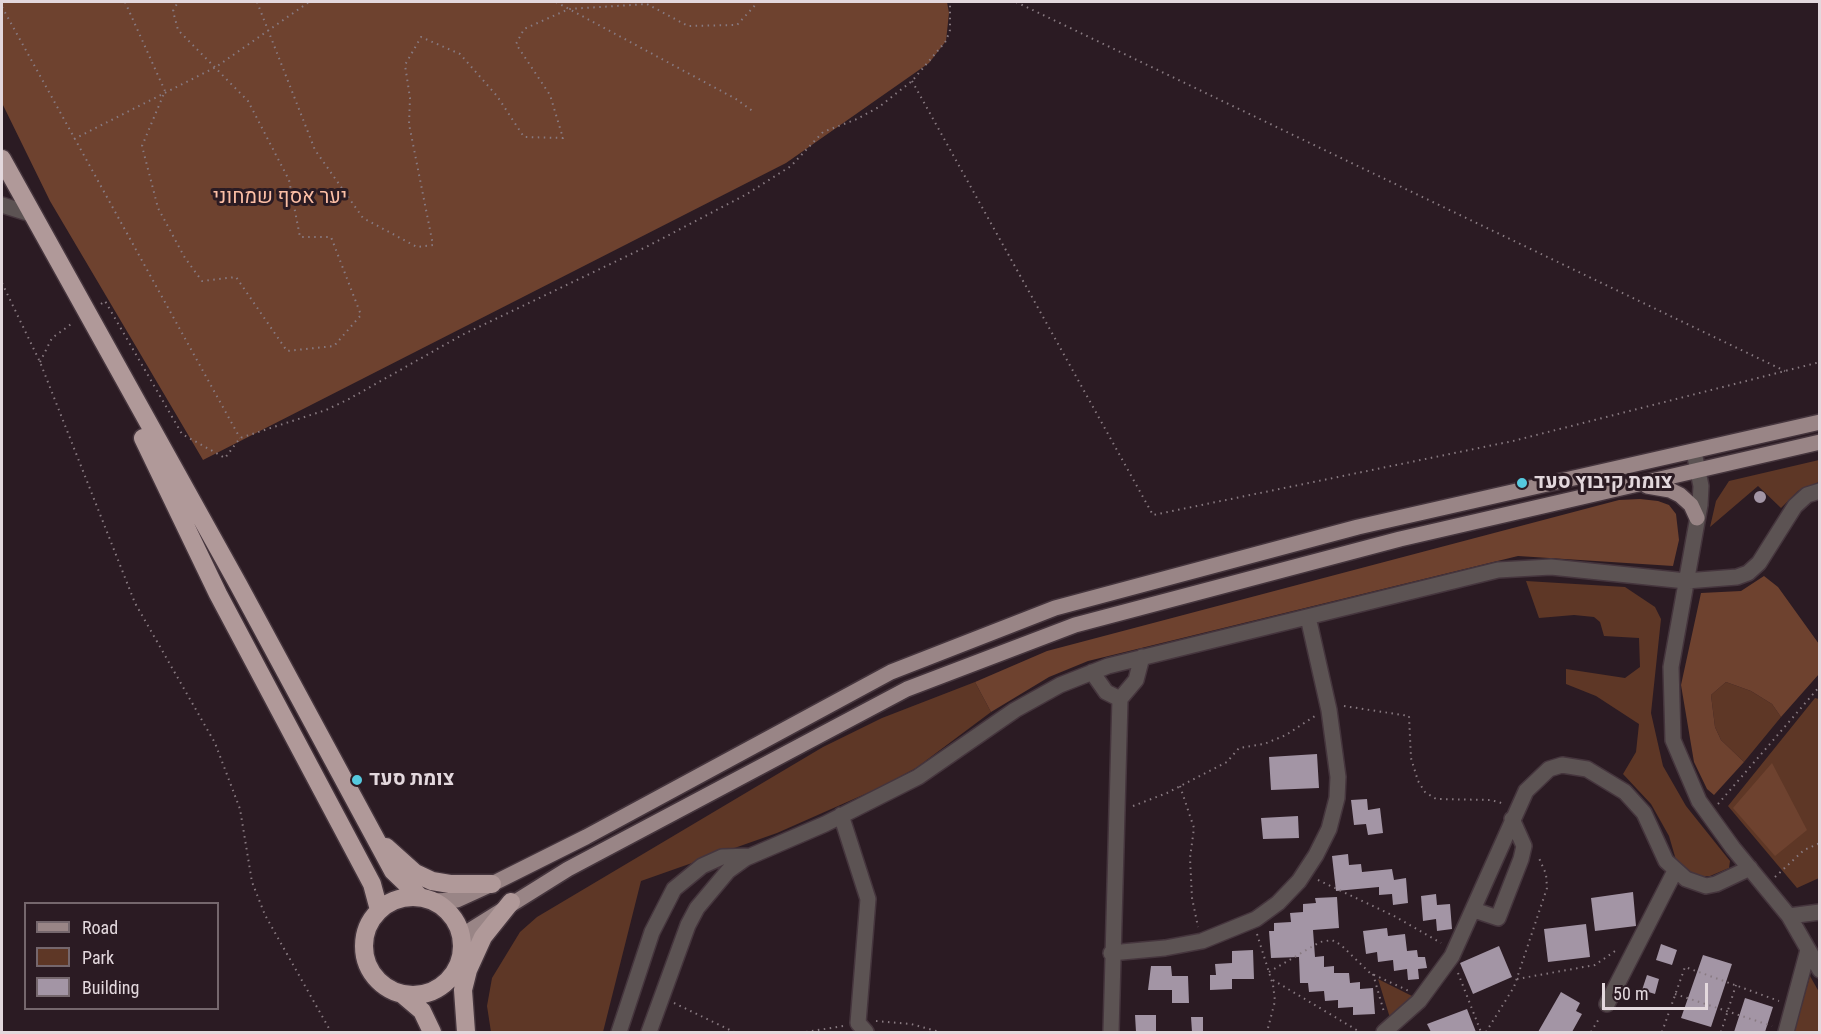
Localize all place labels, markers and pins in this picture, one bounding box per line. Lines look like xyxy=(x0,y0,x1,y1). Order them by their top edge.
place label: צומת קיבוץ סעד xyxy=(1534,471,1673,495)
marker: צומת קיבוץ סעד xyxy=(1515,476,1529,490)
place label: צומת סעד xyxy=(369,768,454,792)
marker: צומת סעד xyxy=(350,773,364,787)

